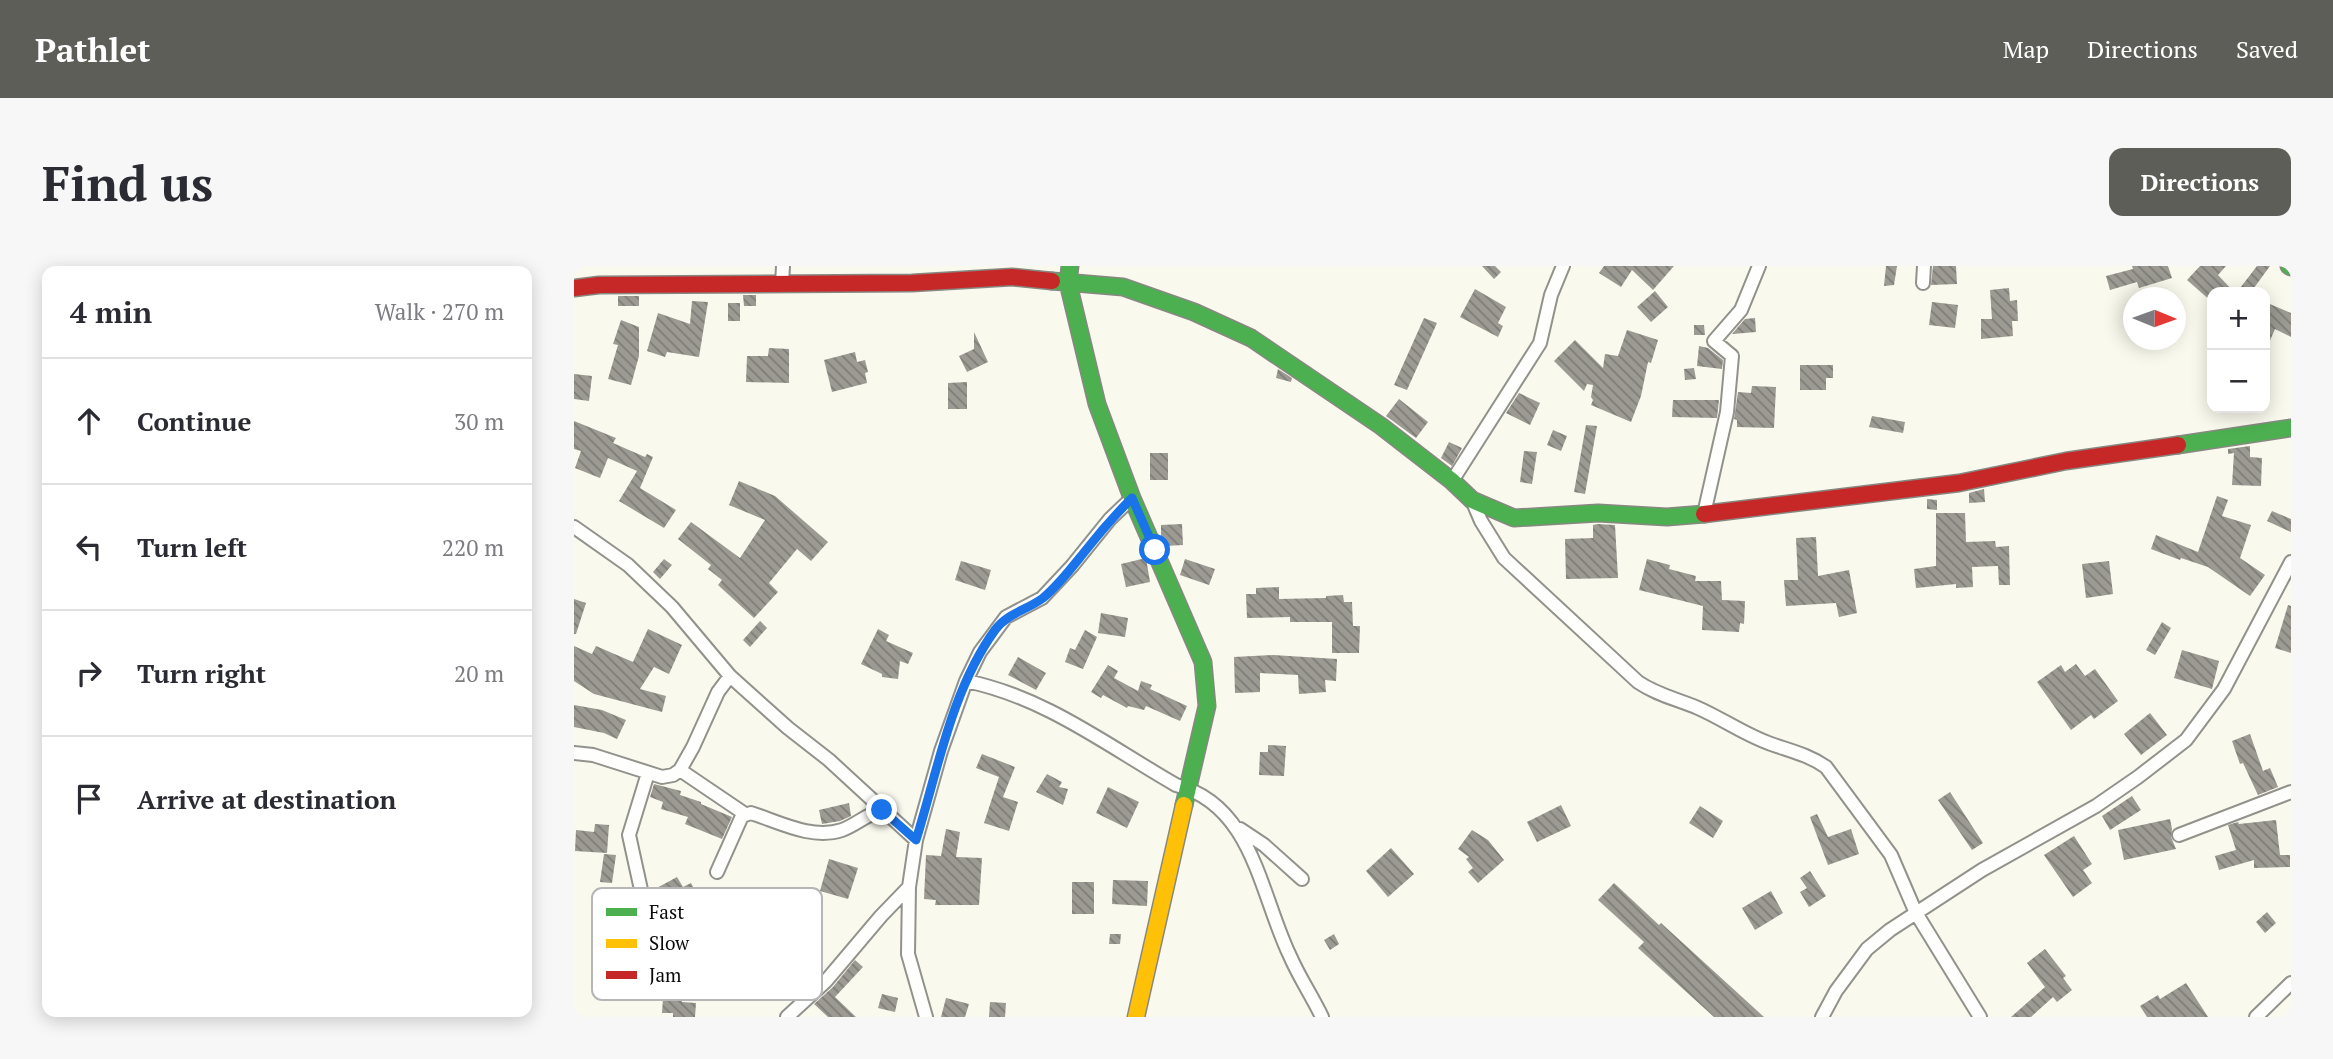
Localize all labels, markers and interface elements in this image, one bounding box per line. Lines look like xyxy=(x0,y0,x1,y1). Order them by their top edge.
text: Pathlet xyxy=(35,28,150,71)
text: Map xyxy=(2003,33,2049,65)
text: Directions xyxy=(2087,33,2198,65)
text: Saved xyxy=(2236,33,2298,65)
button: Directions xyxy=(2109,148,2291,216)
text: Find us xyxy=(42,150,213,215)
north arrow xyxy=(2123,287,2186,350)
map controls xyxy=(2207,287,2270,413)
button: + xyxy=(2207,287,2270,350)
text: 4 min xyxy=(70,292,152,332)
text: Walk · 270 m xyxy=(375,296,504,327)
button: − xyxy=(2207,350,2270,413)
icon: ahead xyxy=(70,402,108,440)
text: Continue xyxy=(137,404,251,438)
text: 30 m xyxy=(454,406,504,437)
icon: left xyxy=(70,528,108,566)
text: Turn left xyxy=(137,530,247,564)
text: 220 m xyxy=(442,532,504,563)
route start xyxy=(1139,534,1170,565)
icon: right xyxy=(70,654,108,692)
text: Turn right xyxy=(137,656,266,690)
text: 20 m xyxy=(454,658,504,689)
icon: arrive xyxy=(70,780,108,818)
text: Arrive at destination xyxy=(137,782,396,816)
route end xyxy=(866,794,897,825)
legend xyxy=(592,888,822,1000)
text: Fast xyxy=(649,899,684,924)
text: Slow xyxy=(649,930,690,955)
text: Jam xyxy=(649,962,682,987)

